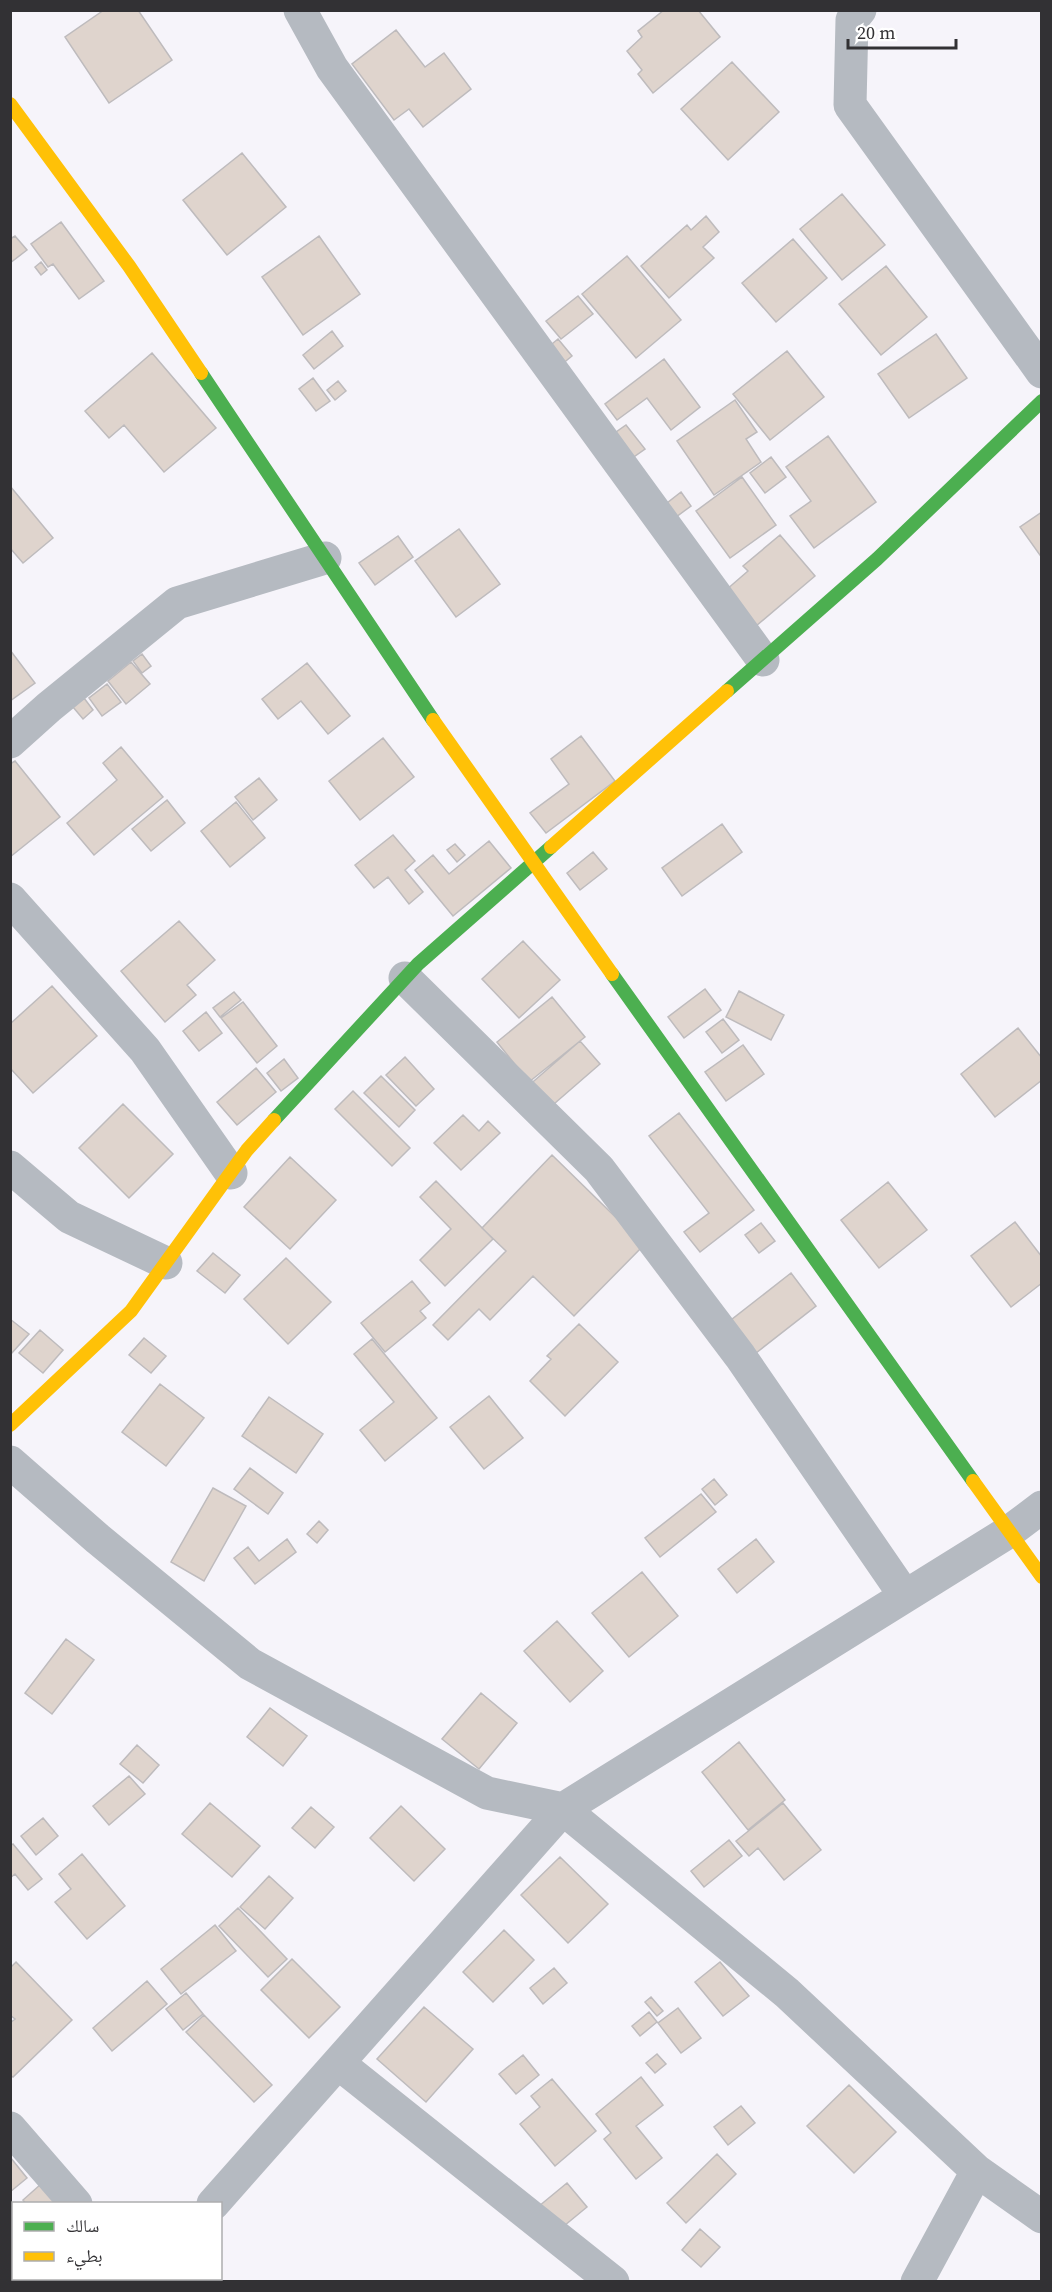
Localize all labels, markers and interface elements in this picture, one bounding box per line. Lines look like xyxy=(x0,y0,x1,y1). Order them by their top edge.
scale bar xyxy=(848,12,956,50)
text: 20 m xyxy=(857,20,895,45)
legend xyxy=(12,2202,222,2280)
text: سالك xyxy=(66,2213,99,2238)
text: بطيء xyxy=(66,2243,103,2271)

